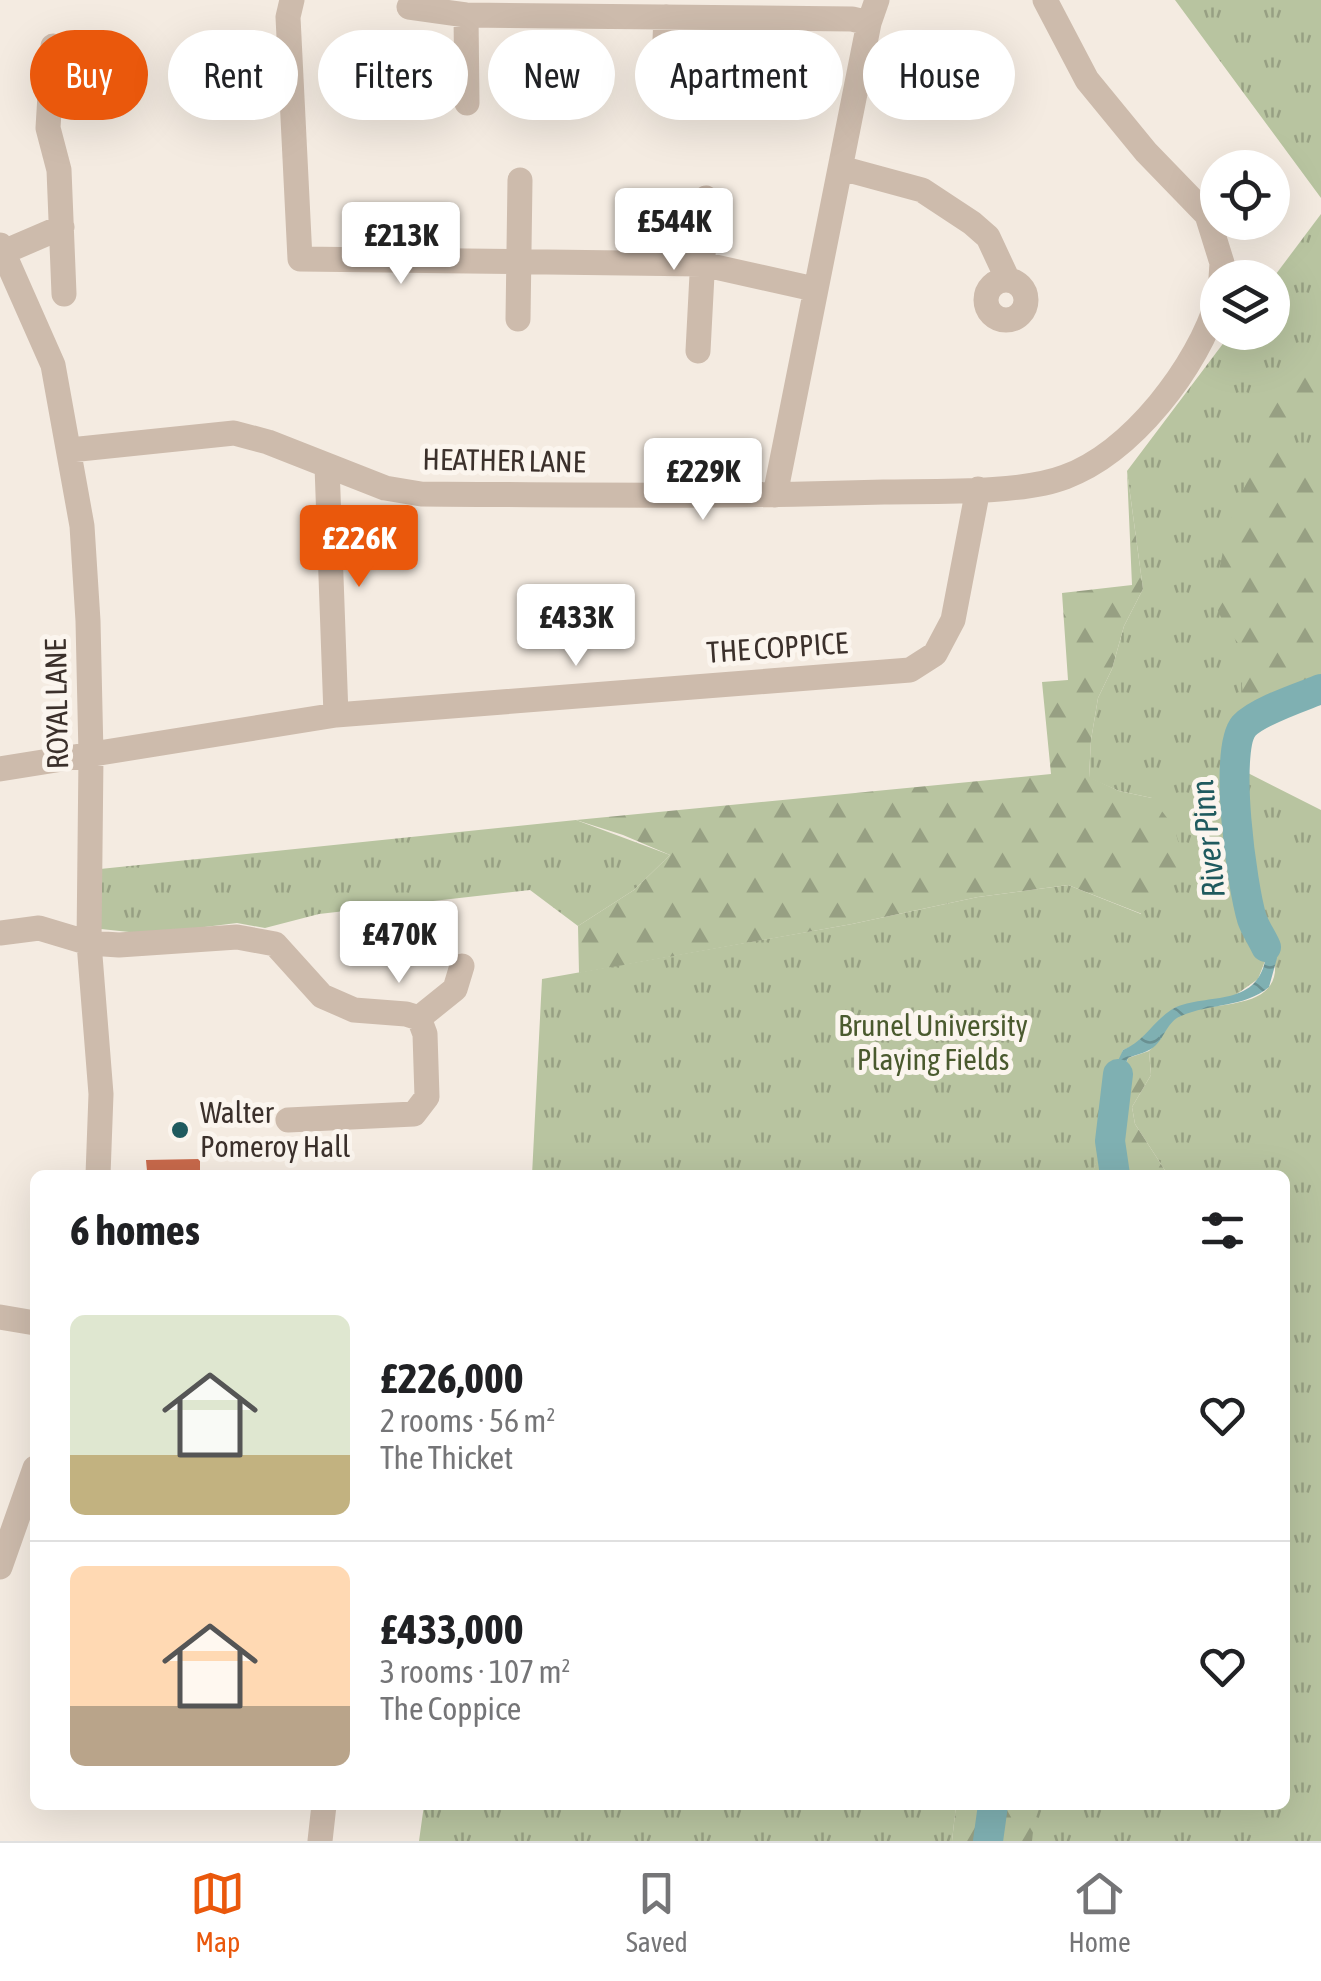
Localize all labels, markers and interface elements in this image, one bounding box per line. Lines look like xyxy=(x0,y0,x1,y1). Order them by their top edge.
chip: Buy xyxy=(30,30,148,120)
chip: Rent xyxy=(168,30,298,120)
chip: Filters xyxy=(318,30,468,120)
chip: New xyxy=(488,30,615,120)
chip: Apartment xyxy=(635,30,843,120)
chip: House xyxy=(863,30,1015,120)
map controls xyxy=(1200,150,1290,350)
button: locate xyxy=(1200,150,1290,240)
pin: £544K xyxy=(604,188,744,273)
pin: £213K xyxy=(331,202,471,287)
text: £544K xyxy=(637,202,711,239)
text: £213K xyxy=(364,216,438,253)
button: layers xyxy=(1200,260,1290,350)
pin: £229K xyxy=(633,438,773,523)
street label: HEATHER LANE xyxy=(422,442,586,478)
text: £229K xyxy=(666,452,740,489)
pin: £226K xyxy=(289,505,429,590)
text: £226K xyxy=(322,519,396,556)
pin: £433K xyxy=(506,584,646,669)
text: £433K xyxy=(539,598,613,635)
street label: THE COPPICE xyxy=(705,625,849,669)
street label: ROYAL LANE xyxy=(38,638,74,769)
water label: River Pinn xyxy=(1183,778,1232,900)
pin: £470K xyxy=(329,901,469,986)
text: £470K xyxy=(362,915,436,952)
park label: Brunel University Playing Fields xyxy=(838,1008,1028,1076)
place label: Walter Pomeroy Hall xyxy=(200,1095,350,1163)
marker: Walter Pomeroy Hall xyxy=(169,1119,191,1141)
icon: filters xyxy=(1195,1203,1250,1258)
text: 6 homes xyxy=(70,1206,200,1254)
text: £226,000 xyxy=(380,1354,524,1402)
icon: home xyxy=(150,1355,270,1475)
icon: heart xyxy=(1195,1388,1250,1443)
text: 2 rooms · 56 m² xyxy=(380,1402,555,1439)
text: The Thicket xyxy=(380,1439,513,1476)
text: £433,000 xyxy=(380,1605,524,1653)
icon: home xyxy=(150,1606,270,1726)
icon: heart xyxy=(1195,1639,1250,1694)
text: 3 rooms · 107 m² xyxy=(380,1653,570,1690)
text: The Coppice xyxy=(380,1690,521,1727)
tab: Map xyxy=(190,1866,245,1958)
tab: Saved xyxy=(626,1866,688,1958)
tab: Home xyxy=(1068,1866,1131,1958)

